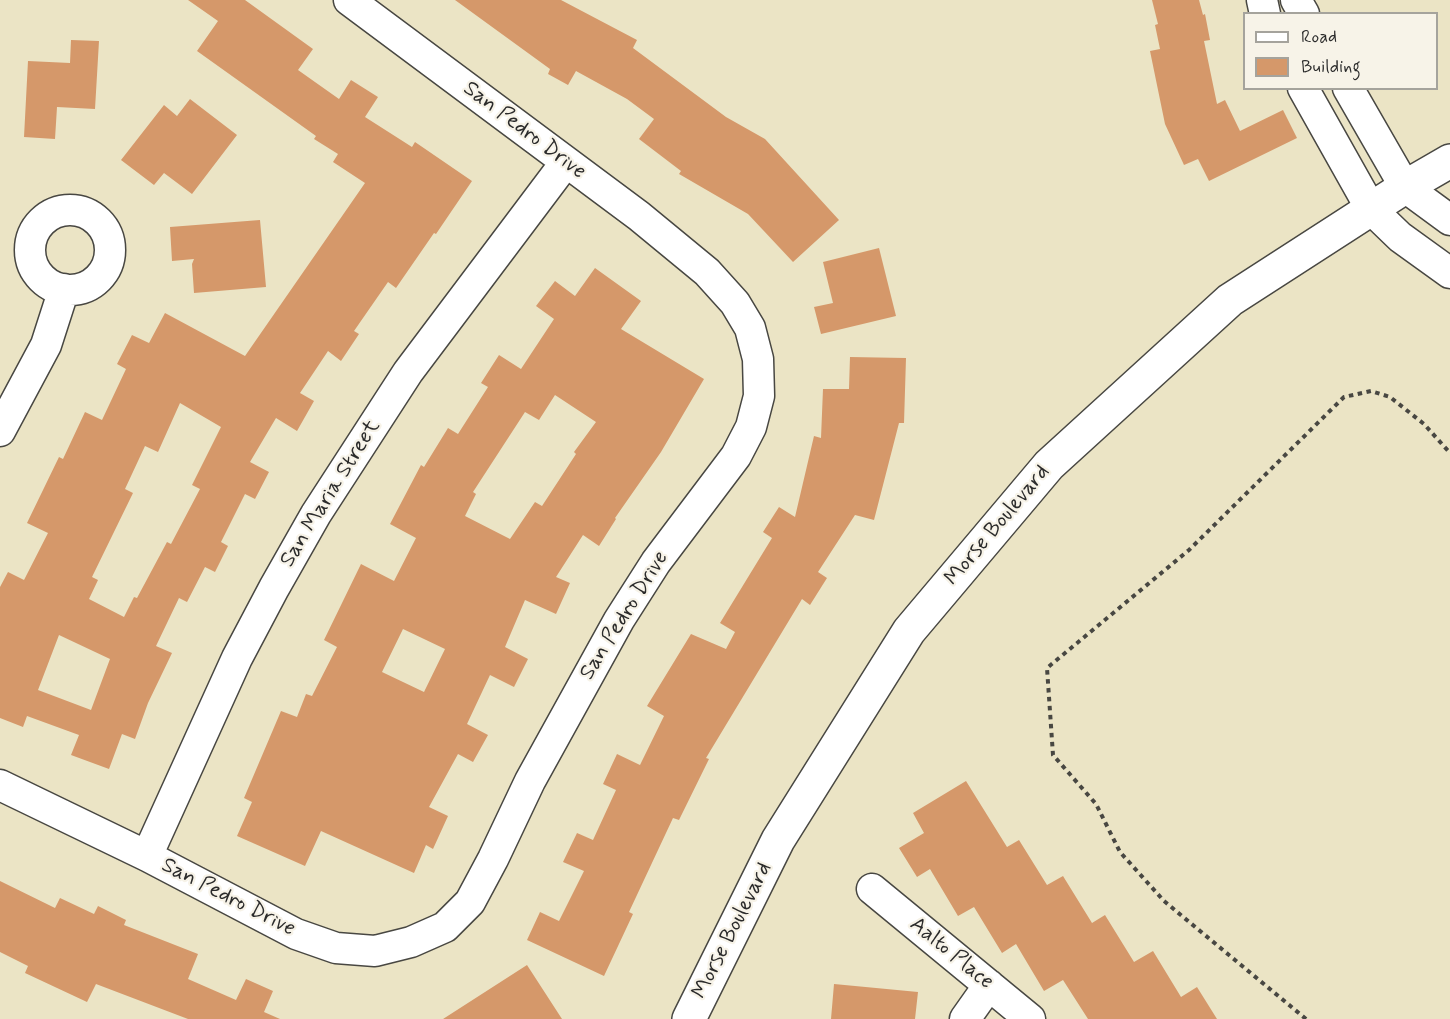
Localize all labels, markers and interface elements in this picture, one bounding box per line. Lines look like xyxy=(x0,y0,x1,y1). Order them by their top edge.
legend xyxy=(1243,12,1438,90)
text: Road xyxy=(1301,25,1337,49)
text: Building xyxy=(1301,55,1361,79)
street label: San Pedro Drive xyxy=(457,76,591,186)
street label: San Maria Street xyxy=(275,415,387,573)
street label: Morse Boulevard xyxy=(940,460,1056,592)
street label: San Pedro Drive xyxy=(575,547,675,685)
street label: San Pedro Drive xyxy=(157,853,299,943)
street label: Morse Boulevard xyxy=(687,858,779,1004)
street label: Aalto Place xyxy=(904,912,998,996)

